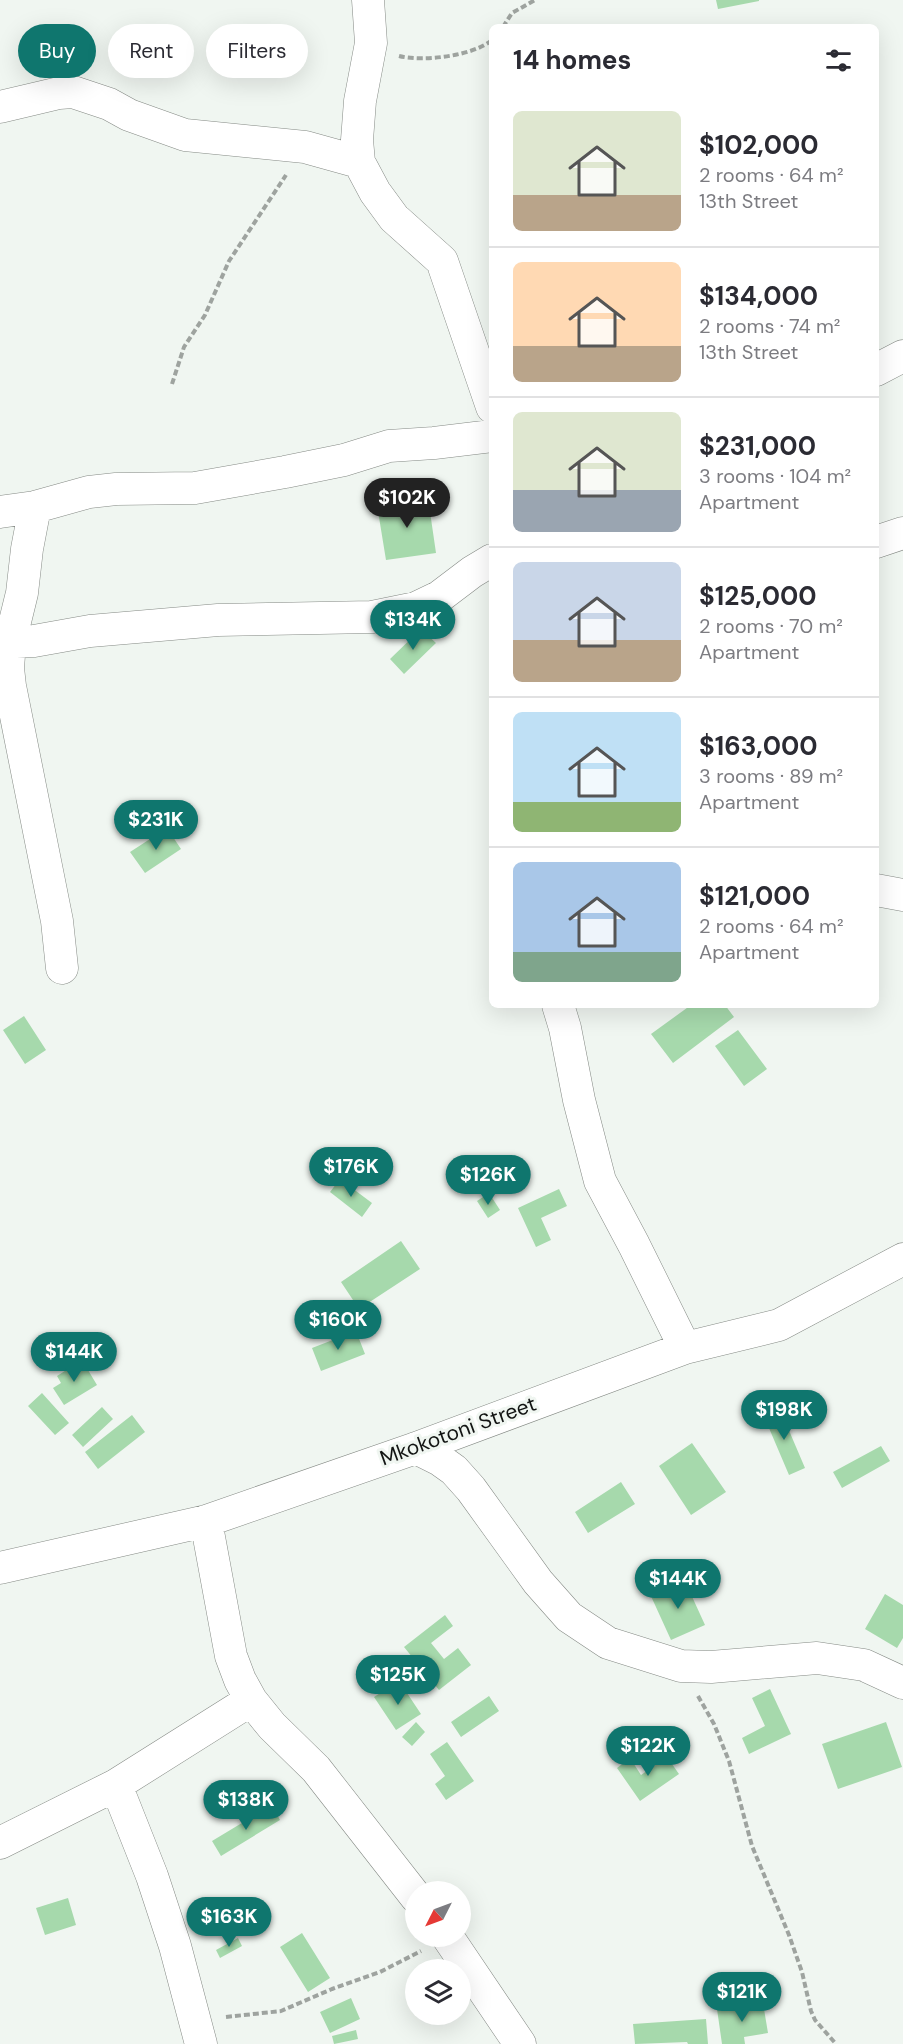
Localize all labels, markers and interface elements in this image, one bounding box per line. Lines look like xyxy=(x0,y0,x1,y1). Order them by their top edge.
chip: Buy xyxy=(18,24,96,78)
chip: Rent xyxy=(108,24,194,78)
chip: Filters xyxy=(206,24,308,78)
text: 14 homes xyxy=(513,43,631,77)
icon: filters xyxy=(822,44,855,77)
text: $102,000 xyxy=(699,128,819,162)
icon: home xyxy=(561,135,633,207)
text: 2 rooms · 64 m² xyxy=(699,162,843,188)
text: 13th Street xyxy=(699,188,798,214)
text: $134,000 xyxy=(699,279,818,313)
icon: home xyxy=(561,286,633,358)
text: 2 rooms · 74 m² xyxy=(699,313,840,339)
text: 13th Street xyxy=(699,339,798,365)
text: $231,000 xyxy=(699,429,816,463)
icon: home xyxy=(561,436,633,508)
text: 3 rooms · 104 m² xyxy=(699,463,851,489)
pin: $102K xyxy=(365,478,449,529)
text: $102K xyxy=(378,484,436,510)
text: Apartment xyxy=(699,489,799,515)
text: $125,000 xyxy=(699,579,817,613)
icon: home xyxy=(561,586,633,658)
pin: $134K xyxy=(371,600,455,651)
text: $134K xyxy=(384,606,442,632)
text: 2 rooms · 70 m² xyxy=(699,613,843,639)
text: Apartment xyxy=(699,639,799,665)
text: $163,000 xyxy=(699,729,818,763)
icon: home xyxy=(561,736,633,808)
text: 3 rooms · 89 m² xyxy=(699,763,843,789)
text: Apartment xyxy=(699,789,799,815)
pin: $231K xyxy=(114,800,198,851)
text: $231K xyxy=(128,806,184,832)
text: $121,000 xyxy=(699,879,810,913)
icon: home xyxy=(561,886,633,958)
text: 2 rooms · 64 m² xyxy=(699,913,843,939)
text: Apartment xyxy=(699,939,799,965)
pin: $176K xyxy=(309,1147,393,1198)
text: $176K xyxy=(323,1153,379,1179)
pin: $126K xyxy=(446,1155,530,1206)
text: $126K xyxy=(460,1161,516,1187)
pin: $160K xyxy=(296,1300,380,1351)
text: $160K xyxy=(308,1306,368,1332)
pin: $144K xyxy=(32,1332,116,1383)
text: $144K xyxy=(45,1338,103,1364)
street label: Mkokotoni Street xyxy=(376,1390,540,1472)
pin: $198K xyxy=(742,1390,826,1441)
text: $198K xyxy=(755,1396,813,1422)
pin: $144K xyxy=(636,1559,720,1610)
text: $144K xyxy=(649,1565,707,1591)
pin: $125K xyxy=(356,1655,440,1706)
text: $125K xyxy=(370,1661,426,1687)
pin: $122K xyxy=(606,1726,690,1777)
text: $122K xyxy=(620,1732,676,1758)
pin: $138K xyxy=(204,1780,288,1831)
text: $138K xyxy=(217,1786,275,1812)
north arrow xyxy=(405,1881,471,1947)
map controls xyxy=(405,1881,471,2025)
pin: $163K xyxy=(187,1897,271,1948)
text: $163K xyxy=(200,1903,258,1929)
button: layers xyxy=(405,1959,471,2025)
pin: $121K xyxy=(700,1972,784,2023)
text: $121K xyxy=(716,1978,768,2004)

